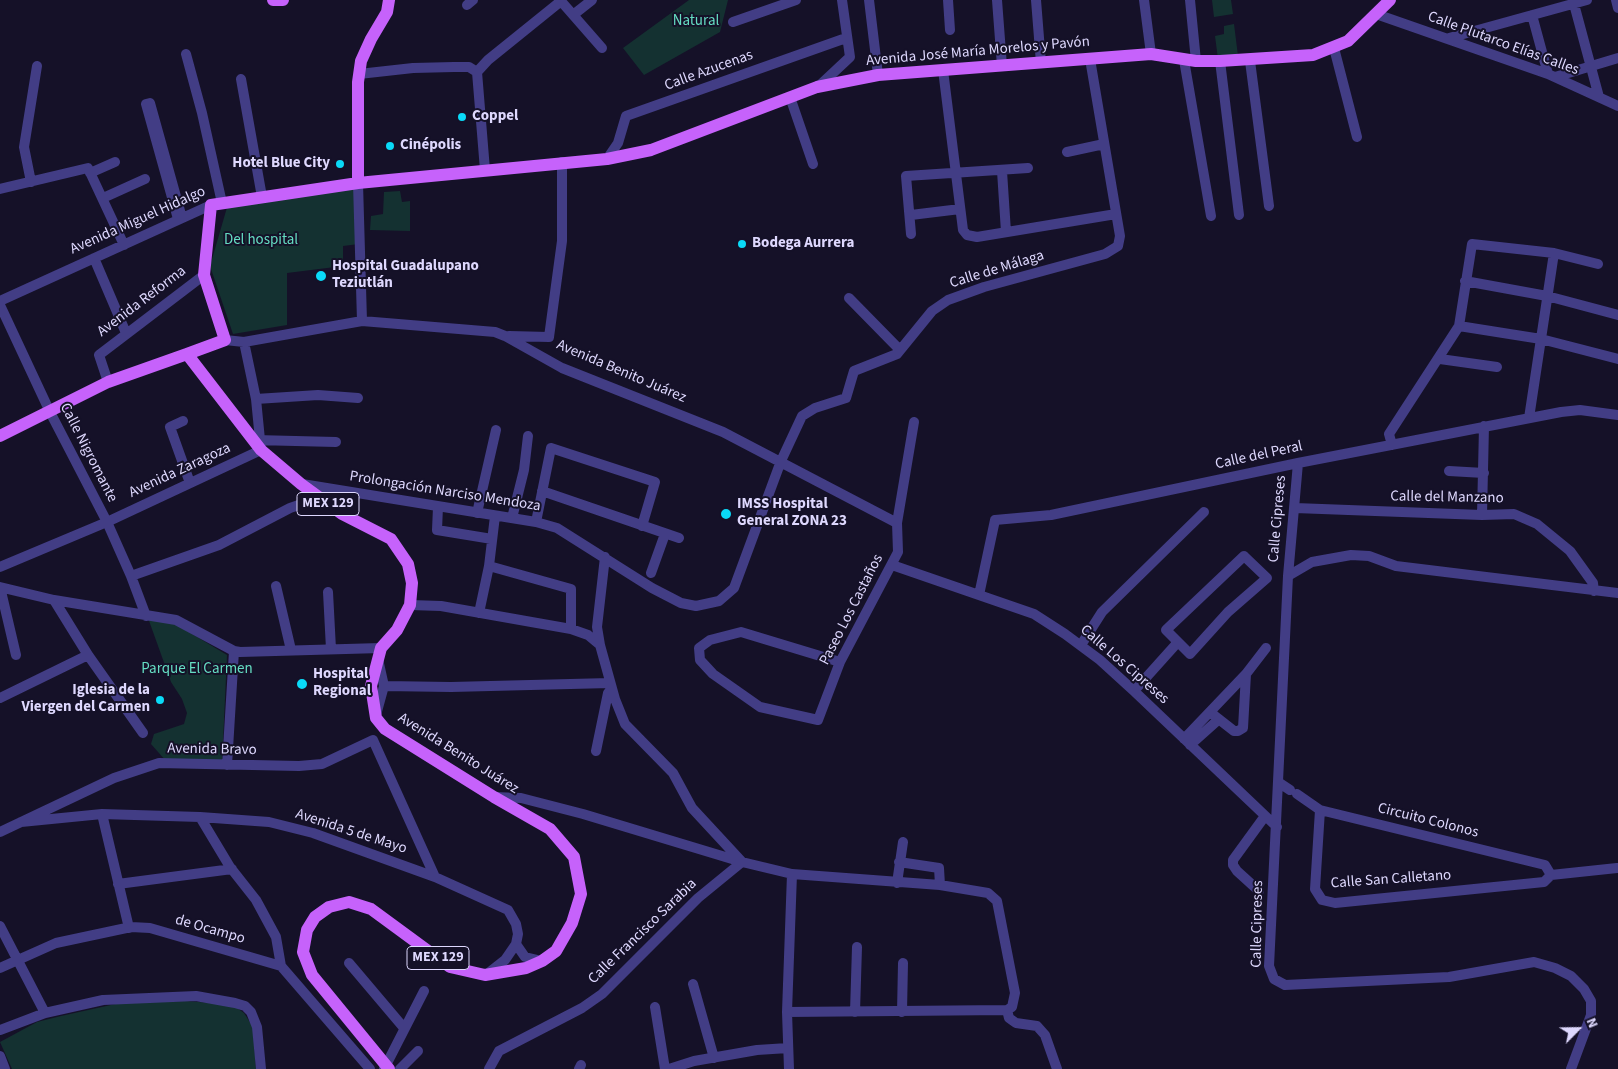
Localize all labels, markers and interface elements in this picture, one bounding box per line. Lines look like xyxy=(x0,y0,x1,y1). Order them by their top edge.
street label: Calle Plutarco Elías Calles xyxy=(1425,8,1581,80)
park label: Natural xyxy=(673,13,719,31)
street label: Avenida José María Morelos y Pavón xyxy=(865,33,1091,71)
street label: Calle Azucenas xyxy=(662,47,756,95)
place label: Coppel xyxy=(472,108,518,126)
marker: Coppel xyxy=(456,111,468,123)
place label: Cinépolis xyxy=(400,137,461,155)
marker: Cinépolis xyxy=(384,140,396,152)
place label: Hotel Blue City xyxy=(232,155,330,173)
marker: Hotel Blue City xyxy=(334,158,346,170)
street label: Avenida Miguel Hidalgo xyxy=(67,183,209,259)
park label: Del hospital xyxy=(224,232,298,250)
place label: Bodega Aurrera xyxy=(752,235,854,253)
marker: Bodega Aurrera xyxy=(736,238,748,250)
street label: Calle de Málaga xyxy=(948,247,1046,293)
place label: Hospital Guadalupano Teziutlán xyxy=(332,258,479,293)
street label: Avenida Reforma xyxy=(94,263,190,341)
marker: Hospital Guadalupano Teziutlán xyxy=(314,269,328,283)
street label: Avenida Benito Juárez xyxy=(553,337,689,407)
street label: Calle Nigromante xyxy=(55,400,121,506)
street label: Calle del Peral xyxy=(1214,438,1304,474)
street label: Avenida Zaragoza xyxy=(126,440,234,502)
street label: Prolongación Narciso Mendoza xyxy=(348,468,542,516)
street label: Calle Cipreses xyxy=(1265,475,1291,563)
street label: Calle del Manzano xyxy=(1390,488,1504,508)
road number: MEX 129 xyxy=(297,492,359,516)
place label: IMSS Hospital General ZONA 23 xyxy=(737,496,847,531)
marker: IMSS Hospital General ZONA 23 xyxy=(719,507,733,521)
street label: Paseo Los Castaños xyxy=(816,552,888,668)
street label: Calle Los Cipreses xyxy=(1076,622,1172,708)
park label: Parque El Carmen xyxy=(141,661,253,679)
place label: Hospital Regional xyxy=(313,666,371,701)
marker: Hospital Regional xyxy=(295,677,309,691)
place label: Iglesia de la Viergen del Carmen xyxy=(21,682,150,717)
marker: Iglesia de la Viergen del Carmen xyxy=(154,694,166,706)
street label: Avenida Benito Juárez xyxy=(394,710,522,798)
street label: Avenida Bravo xyxy=(167,740,257,760)
street label: Circuito Colonos xyxy=(1376,800,1480,842)
street label: Avenida 5 de Mayo xyxy=(293,806,409,858)
street label: Calle San Calletano xyxy=(1330,867,1452,893)
street label: Calle Francisco Sarabia xyxy=(585,876,701,988)
street label: Calle Cipreses xyxy=(1248,880,1268,968)
street label: de Ocampo xyxy=(173,911,247,949)
road number: MEX 129 xyxy=(407,946,469,970)
north arrow xyxy=(1553,1004,1603,1054)
text: N xyxy=(1581,1015,1603,1031)

